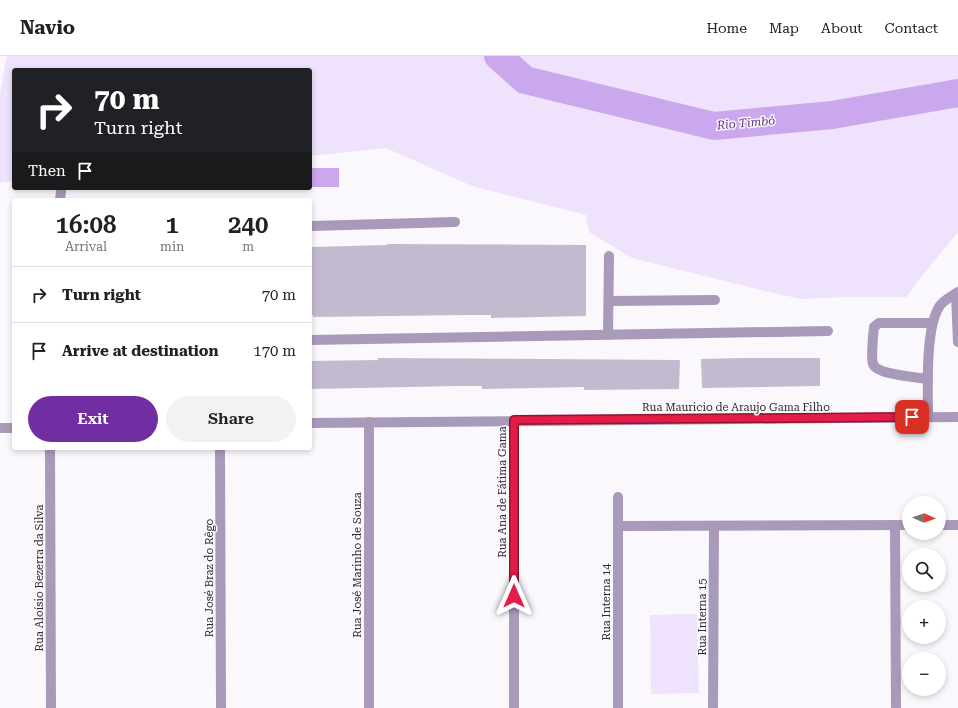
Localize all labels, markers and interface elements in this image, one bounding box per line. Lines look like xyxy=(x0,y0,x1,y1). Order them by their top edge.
text: Navio xyxy=(20,16,75,39)
text: Home xyxy=(706,20,747,36)
text: Map xyxy=(769,20,799,36)
text: About xyxy=(821,20,863,36)
text: Contact xyxy=(885,20,938,36)
text: 70 m xyxy=(94,83,159,116)
icon: right xyxy=(28,84,80,136)
water label: Rio Timbó xyxy=(715,113,776,133)
text: Turn right xyxy=(94,117,182,138)
icon: arrive xyxy=(74,160,96,182)
text: Then xyxy=(28,162,66,180)
text: 16:08 xyxy=(56,211,116,239)
text: 1 xyxy=(166,211,179,239)
text: 240 xyxy=(228,211,268,239)
text: Arrival xyxy=(65,239,107,254)
text: min xyxy=(160,239,184,254)
text: m xyxy=(242,239,254,254)
icon: right xyxy=(28,284,50,306)
text: Turn right xyxy=(62,286,141,304)
text: 70 m xyxy=(262,286,296,304)
icon: arrive xyxy=(28,340,50,362)
text: Arrive at destination xyxy=(62,342,218,360)
text: 170 m xyxy=(253,342,296,360)
button: Exit xyxy=(28,396,158,442)
button: Share xyxy=(166,396,296,442)
pin xyxy=(895,400,929,434)
street label: Rua Mauricio de Araujo Gama Filho xyxy=(642,401,830,414)
icon: arrive xyxy=(901,406,923,428)
street label: Rua Ana de Fátima Gama xyxy=(496,426,509,558)
street label: Rua José Marinho de Souza xyxy=(351,492,364,638)
north arrow xyxy=(902,496,946,540)
map controls xyxy=(902,496,946,696)
street label: Rua Aloísio Bezerra da Silva xyxy=(33,505,46,651)
street label: Rua José Braz do Rêgo xyxy=(203,519,216,637)
button: search xyxy=(902,548,946,592)
street label: Rua Interna 14 xyxy=(600,563,613,640)
position arrow xyxy=(493,575,535,617)
street label: Rua Interna 15 xyxy=(696,579,709,655)
button: + xyxy=(902,600,946,644)
button: − xyxy=(902,652,946,696)

